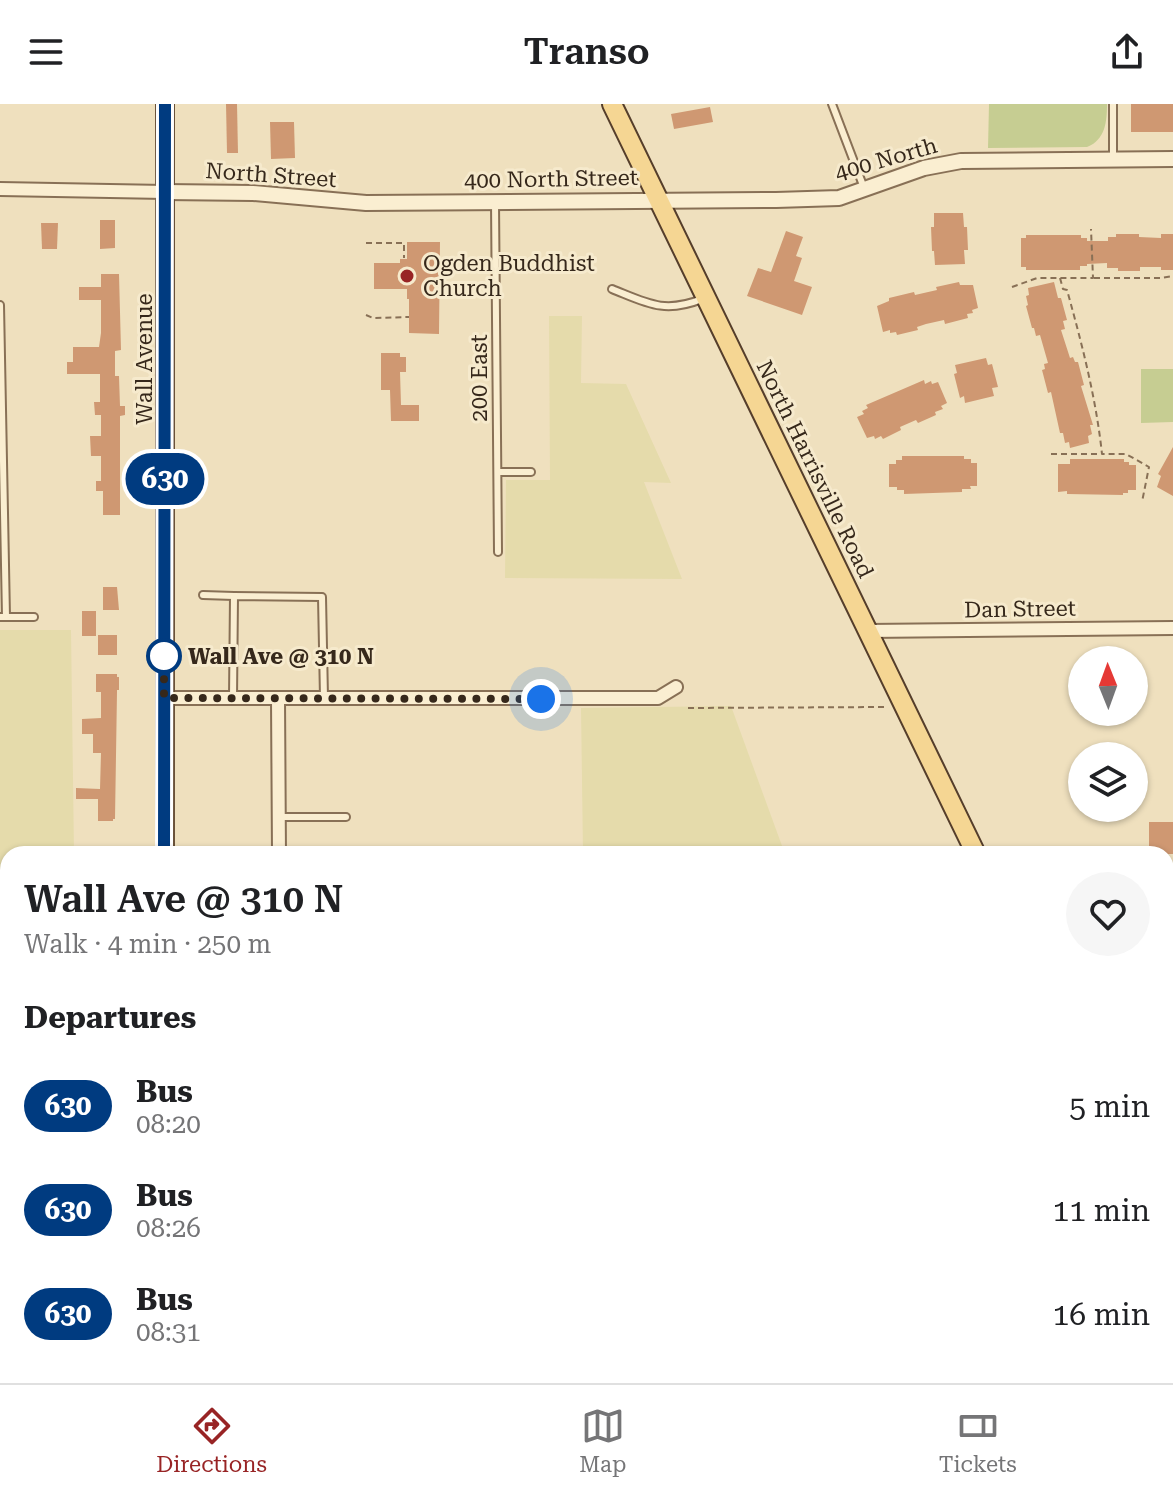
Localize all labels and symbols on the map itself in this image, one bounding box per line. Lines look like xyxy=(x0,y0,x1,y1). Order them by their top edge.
street label: 400 North xyxy=(832,132,940,186)
street label: North Street xyxy=(205,158,337,192)
street label: 400 North Street xyxy=(464,165,638,193)
place label: Ogden Buddhist Church xyxy=(423,251,595,301)
marker: Ogden Buddhist Church xyxy=(398,267,416,285)
street label: Wall Avenue xyxy=(132,293,157,425)
street label: 200 East xyxy=(467,334,492,422)
street label: North Harrisville Road xyxy=(751,356,879,582)
line badge: 630 xyxy=(119,453,211,505)
street label: Dan Street xyxy=(964,596,1076,622)
marker: Wall Ave @ 310 N xyxy=(147,639,181,673)
place label: Wall Ave @ 310 N xyxy=(188,644,374,669)
north arrow xyxy=(1068,646,1148,726)
your location xyxy=(521,679,561,719)

